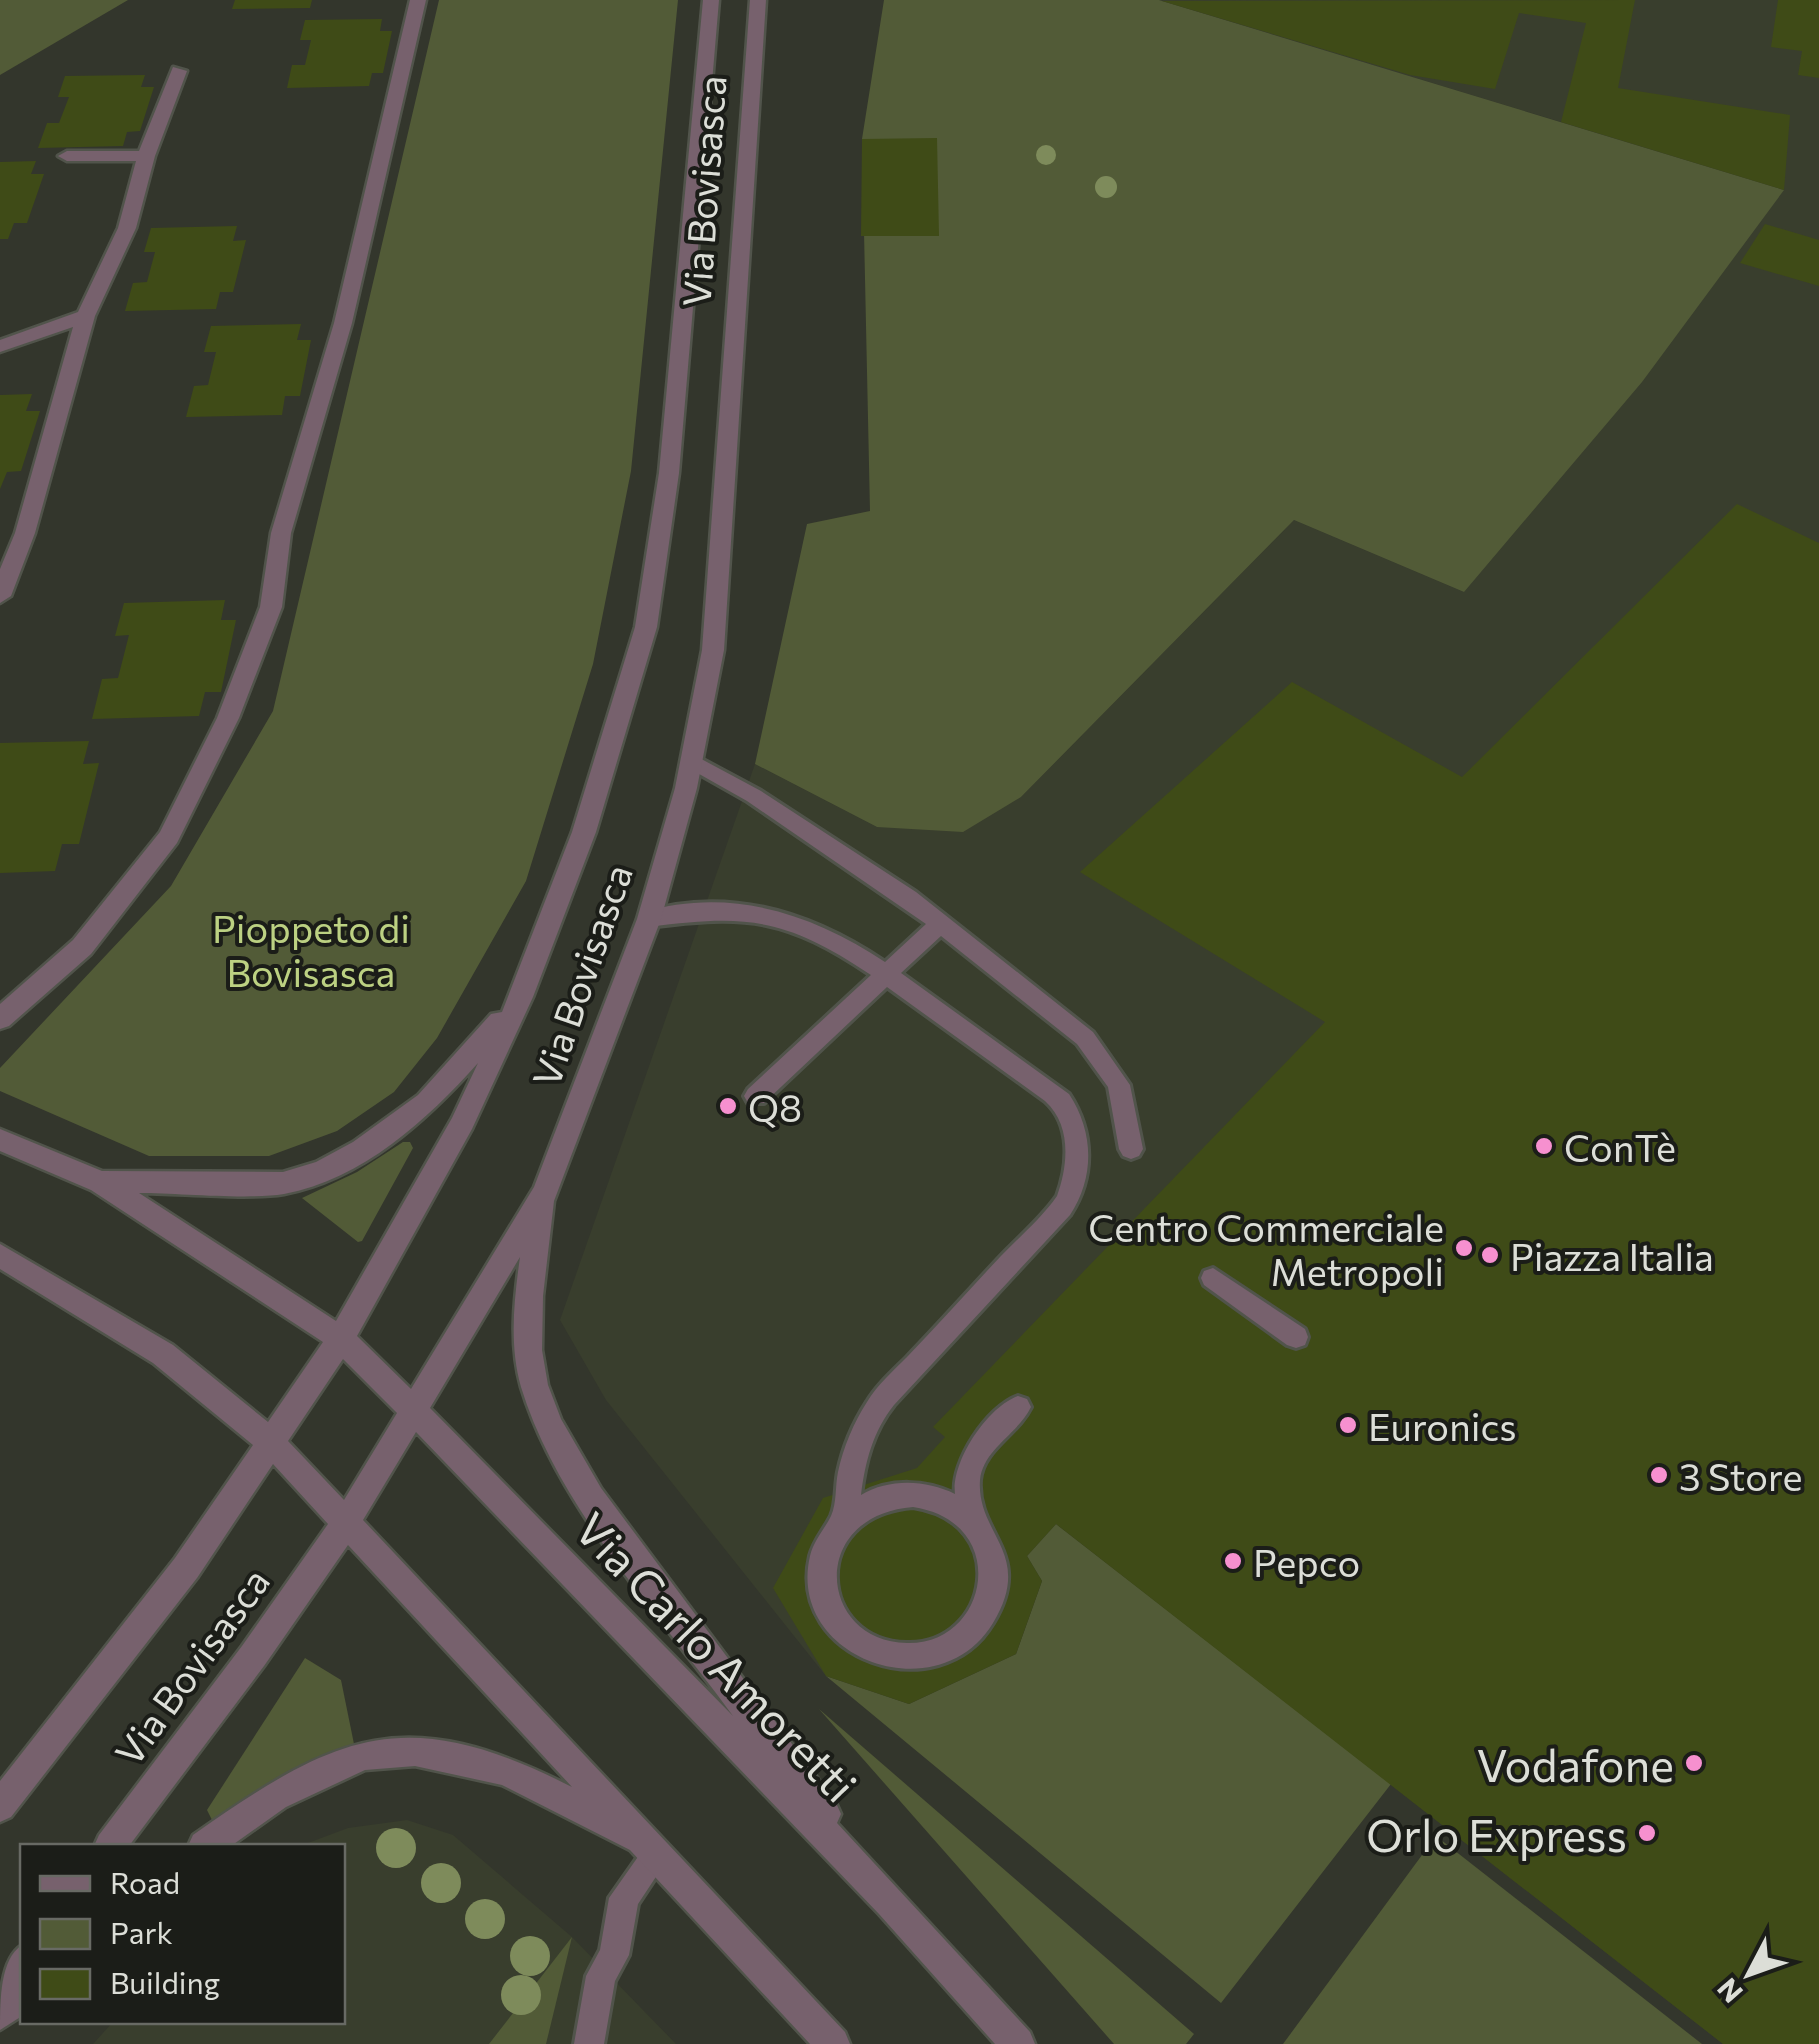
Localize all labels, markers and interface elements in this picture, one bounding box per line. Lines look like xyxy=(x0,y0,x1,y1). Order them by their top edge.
street label: Via Bovisasca xyxy=(671,74,735,308)
street label: Via Bovisasca xyxy=(521,858,641,1092)
park label: Pioppeto di Bovisasca xyxy=(212,904,410,995)
place label: Q8 xyxy=(748,1083,802,1130)
marker: Q8 xyxy=(717,1095,739,1117)
place label: ConTè xyxy=(1564,1123,1676,1170)
marker: ConTè xyxy=(1533,1135,1555,1157)
place label: Centro Commerciale Metropoli xyxy=(1088,1203,1444,1294)
place label: Piazza Italia xyxy=(1510,1232,1714,1279)
marker: Centro Commerciale Metropoli xyxy=(1453,1237,1475,1259)
marker: Piazza Italia xyxy=(1479,1244,1501,1266)
place label: Euronics xyxy=(1368,1402,1517,1449)
marker: Euronics xyxy=(1337,1414,1359,1436)
place label: 3 Store xyxy=(1679,1452,1802,1499)
marker: 3 Store xyxy=(1648,1464,1670,1486)
street label: Via Carlo Amoretti xyxy=(565,1500,869,1812)
place label: Pepco xyxy=(1253,1538,1360,1585)
marker: Pepco xyxy=(1222,1550,1244,1572)
street label: Via Bovisasca xyxy=(104,1558,278,1774)
place label: Vodafone xyxy=(1477,1736,1674,1791)
marker: Vodafone xyxy=(1683,1752,1705,1774)
place label: Orlo Express xyxy=(1366,1806,1627,1861)
marker: Orlo Express xyxy=(1636,1822,1658,1844)
legend xyxy=(20,1844,345,2024)
text: Road xyxy=(110,1863,180,1900)
text: Park xyxy=(110,1913,173,1950)
north arrow xyxy=(1699,1924,1799,2024)
text: Building xyxy=(110,1963,220,2000)
text: N xyxy=(1710,1972,1749,2010)

